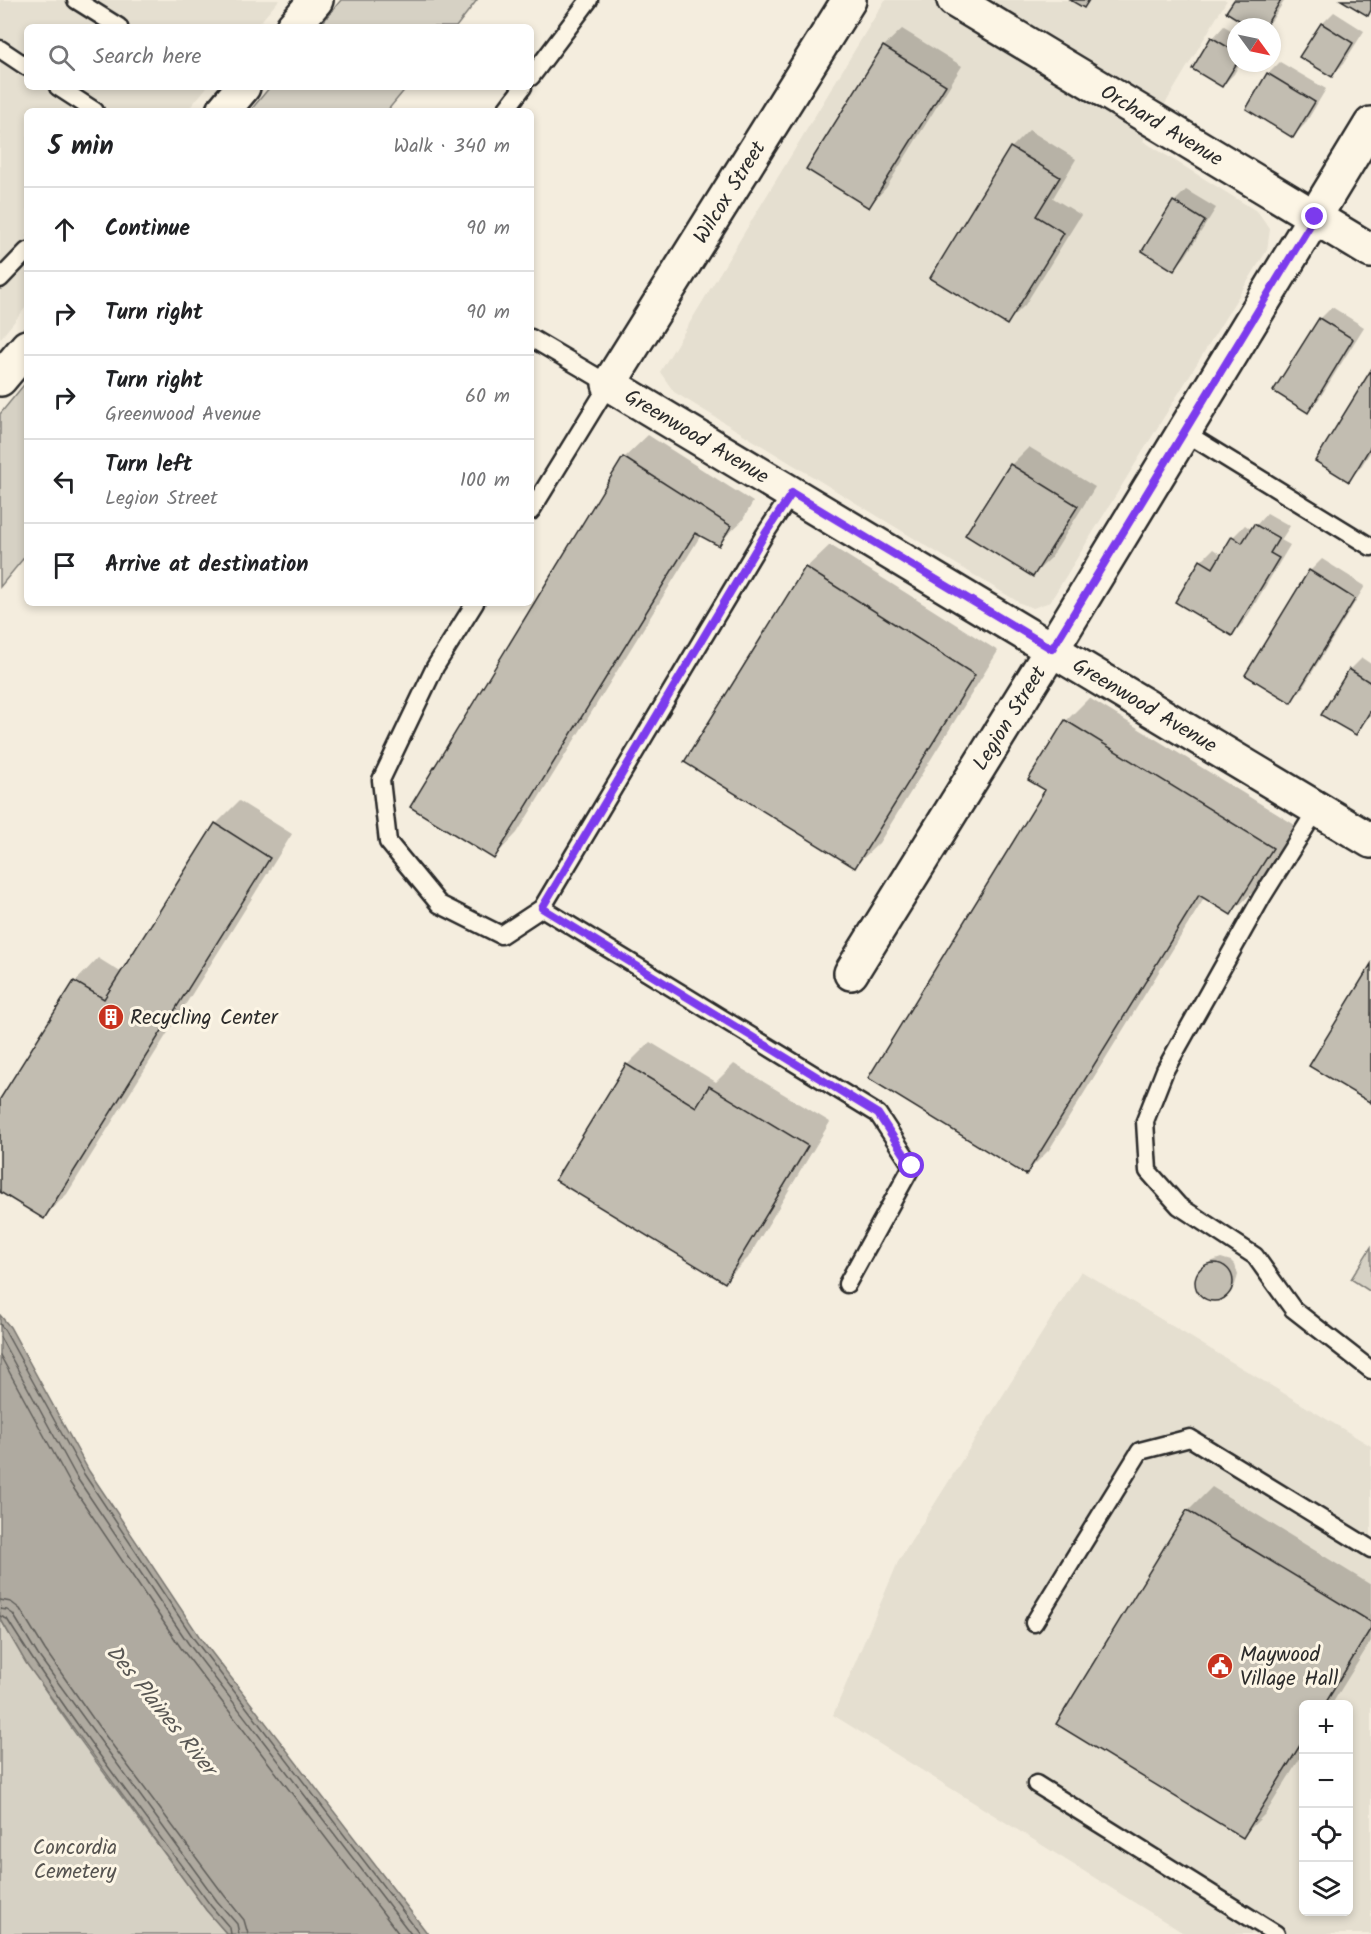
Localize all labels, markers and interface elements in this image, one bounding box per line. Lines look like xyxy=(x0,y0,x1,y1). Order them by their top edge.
north arrow xyxy=(1227,18,1281,72)
search box xyxy=(24,24,534,90)
text: Search here xyxy=(93,40,201,75)
icon: search xyxy=(45,41,78,74)
street label: Orchard Avenue xyxy=(1094,77,1229,176)
text: 5 min xyxy=(48,126,114,168)
text: Walk · 340 m xyxy=(394,131,510,163)
street label: Wilcox Street xyxy=(686,134,775,251)
route end xyxy=(1301,203,1327,229)
text: Continue xyxy=(105,212,190,247)
icon: ahead xyxy=(48,213,81,246)
text: 90 m xyxy=(466,213,510,245)
text: Turn right xyxy=(105,296,203,331)
icon: right xyxy=(48,297,81,330)
text: 90 m xyxy=(466,297,510,329)
text: Turn right xyxy=(105,364,203,399)
icon: right xyxy=(48,381,81,414)
text: 60 m xyxy=(465,381,510,413)
street label: Greenwood Avenue xyxy=(618,381,775,494)
text: Greenwood Avenue xyxy=(105,399,261,431)
text: Turn left xyxy=(105,448,192,483)
icon: left xyxy=(48,465,81,498)
text: 100 m xyxy=(460,465,510,497)
text: Legion Street xyxy=(105,483,218,515)
text: Arrive at destination xyxy=(105,548,308,583)
icon: arrive xyxy=(48,549,81,582)
street label: Greenwood Avenue xyxy=(1066,650,1223,763)
street label: Legion Street xyxy=(965,659,1056,778)
building icon: Recycling Center xyxy=(96,1002,126,1032)
place label: Recycling Center xyxy=(130,1002,279,1035)
route start xyxy=(898,1152,924,1178)
water label: Des Plaines River xyxy=(96,1638,227,1787)
place label: Maywood Village Hall xyxy=(1240,1639,1338,1696)
public building icon: Maywood Village Hall xyxy=(1205,1651,1235,1681)
map controls xyxy=(1299,1700,1353,1916)
button: + xyxy=(1299,1700,1353,1754)
button: − xyxy=(1299,1754,1353,1808)
button: locate xyxy=(1299,1808,1353,1862)
park label: Concordia Cemetery xyxy=(33,1832,117,1889)
button: layers xyxy=(1299,1862,1353,1916)

